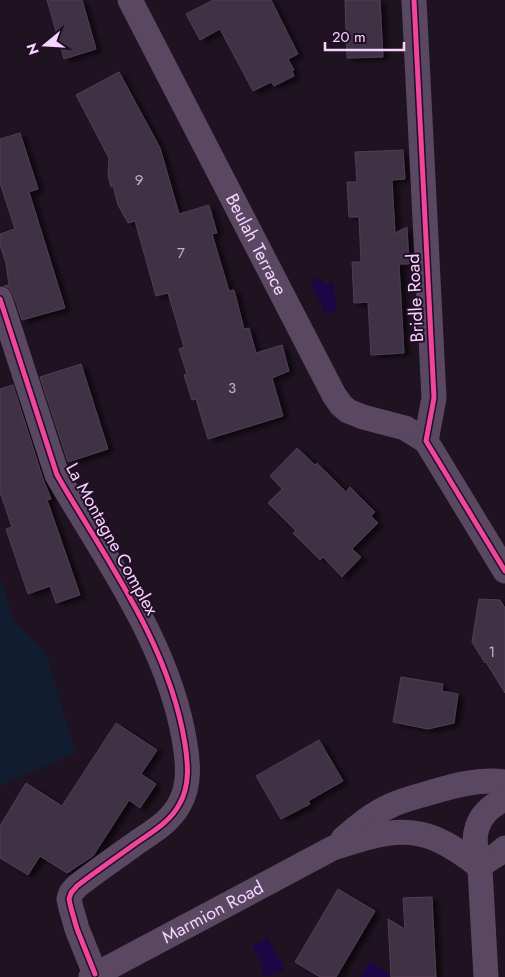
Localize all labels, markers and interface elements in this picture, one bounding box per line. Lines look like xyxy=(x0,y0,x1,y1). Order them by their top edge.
north arrow xyxy=(20,20,70,70)
scale bar xyxy=(325,20,404,52)
text: 20 m xyxy=(332,26,366,48)
text: N xyxy=(21,41,44,57)
house number: 9 xyxy=(135,169,143,191)
street label: Beulah Terrace xyxy=(219,189,293,300)
house number: 7 xyxy=(177,242,185,264)
street label: Bridle Road xyxy=(400,253,430,343)
house number: 3 xyxy=(228,377,236,399)
street label: La Montagne Complex xyxy=(59,458,165,620)
house number: 1 xyxy=(489,641,495,663)
street label: Marmion Road xyxy=(157,874,268,950)

